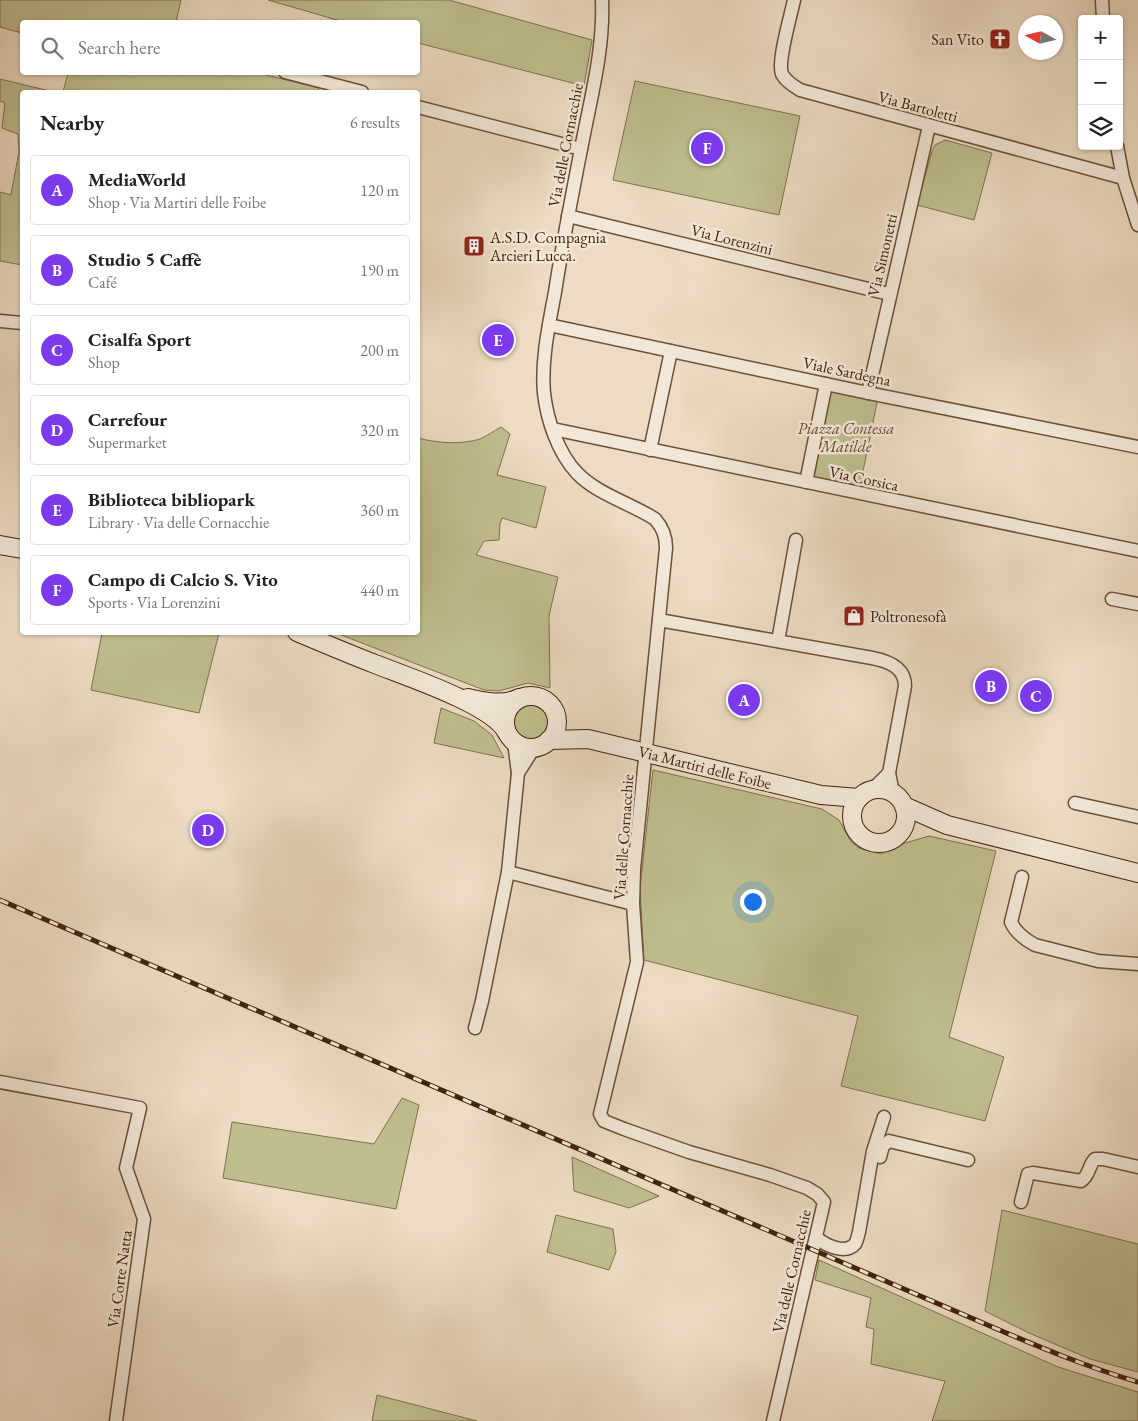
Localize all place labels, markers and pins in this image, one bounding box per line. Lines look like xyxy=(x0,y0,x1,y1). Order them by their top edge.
church icon: San Vito xyxy=(988,27,1012,51)
place label: San Vito xyxy=(931,29,984,50)
pin: F xyxy=(691,129,723,167)
place label: A.S.D. Compagnia Arcieri Lucca. xyxy=(489,227,607,266)
building icon: A.S.D. Compagnia Arcieri Lucca. xyxy=(462,234,486,258)
pin: E xyxy=(482,321,514,359)
shop icon: Poltronesofà xyxy=(842,604,866,628)
place label: Poltronesofà xyxy=(870,606,947,627)
pin: B xyxy=(975,667,1007,705)
pin: C xyxy=(1020,677,1052,715)
pin: A xyxy=(728,681,760,719)
pin: D xyxy=(192,811,224,849)

